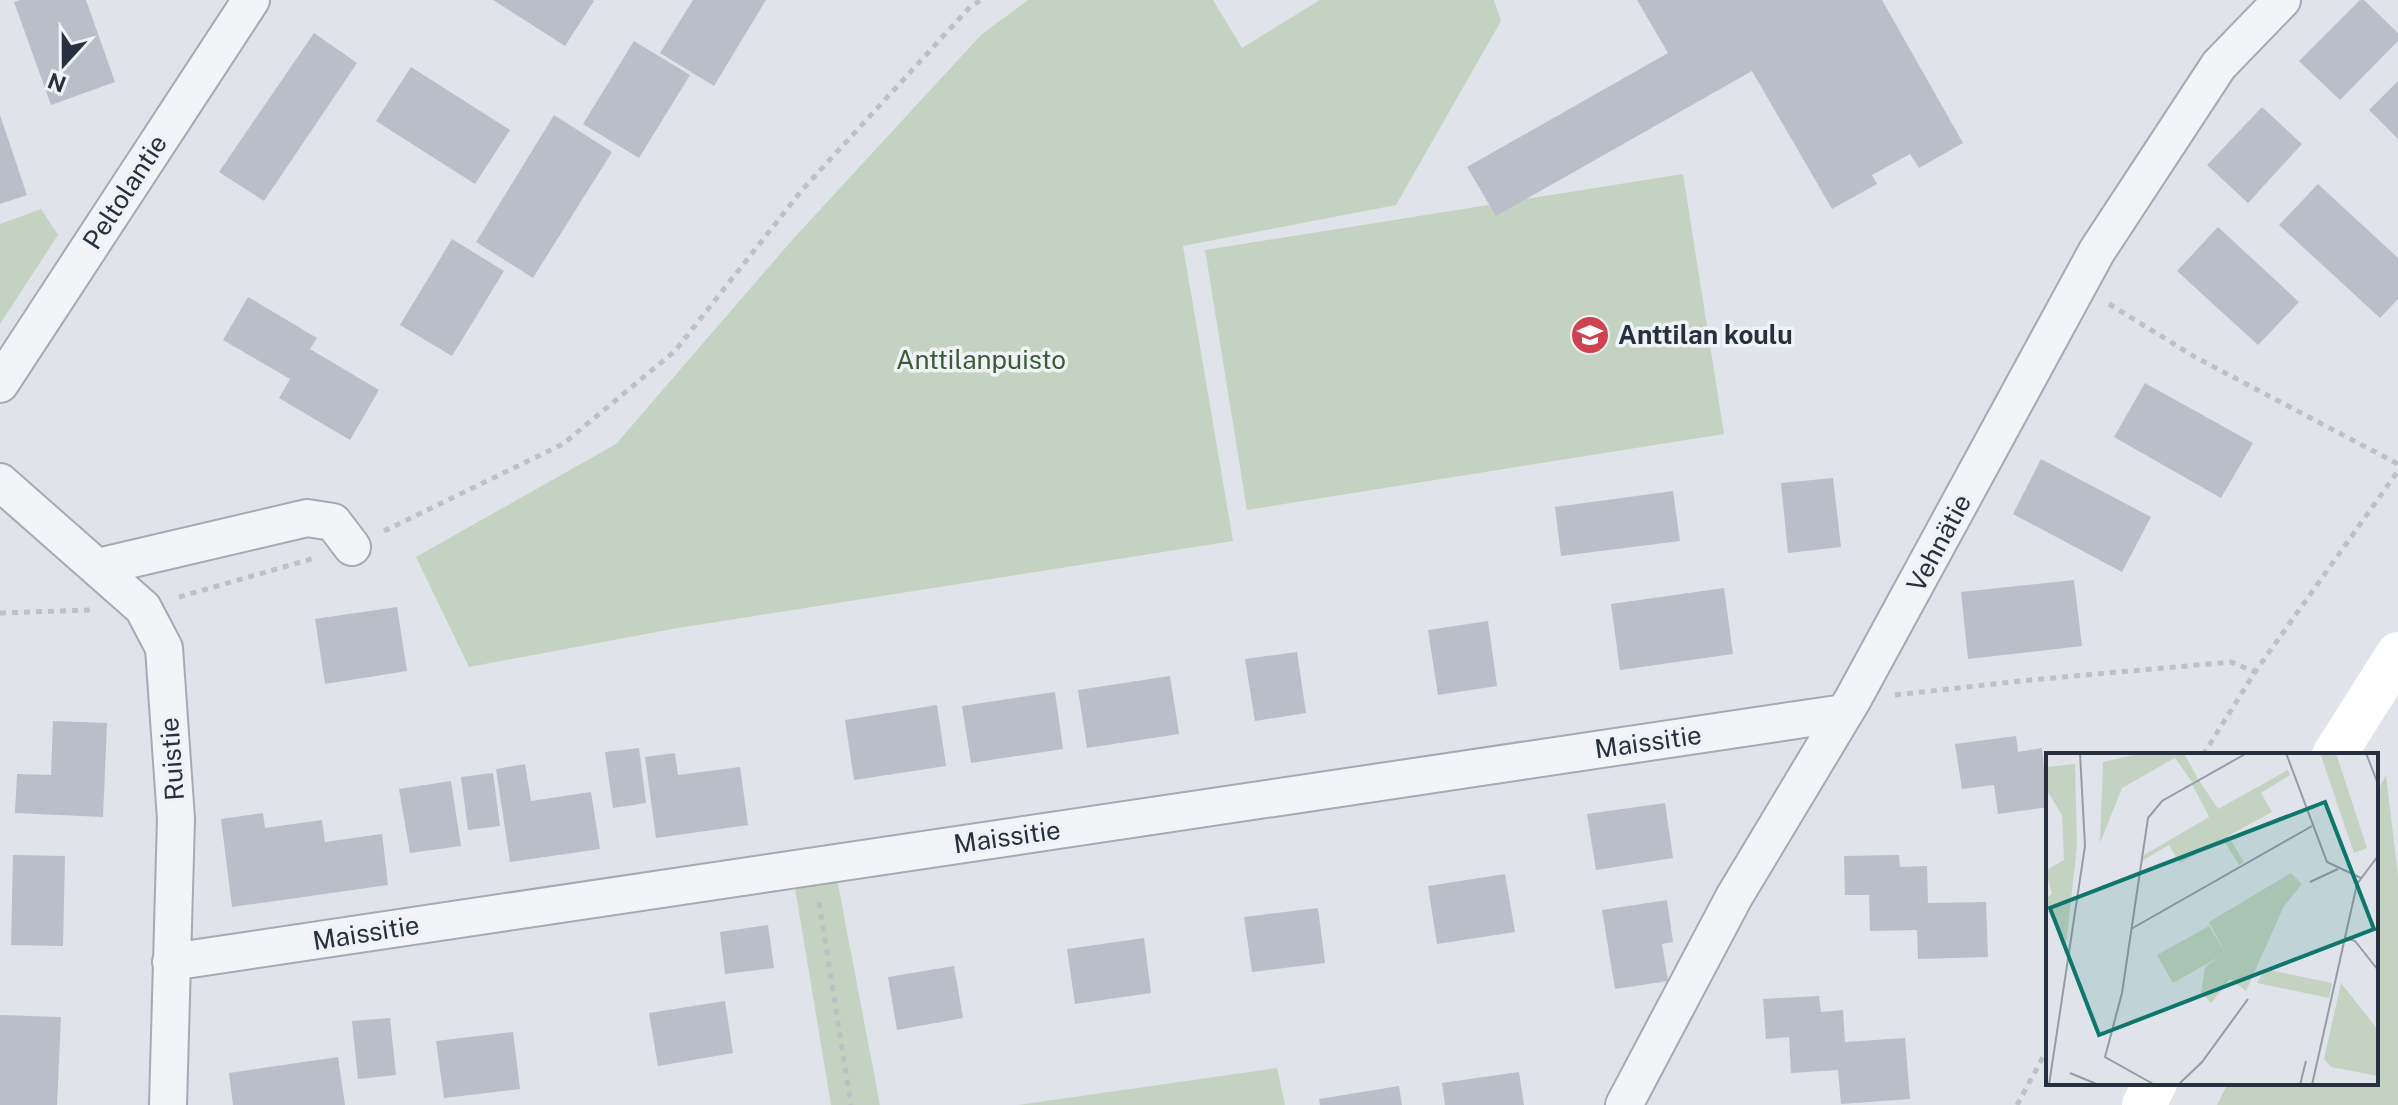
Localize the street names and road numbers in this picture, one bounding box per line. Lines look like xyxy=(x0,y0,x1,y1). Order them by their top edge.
street label: Peltolantie xyxy=(76,129,173,255)
street label: Vehnätie xyxy=(1900,489,1977,597)
street label: Ruistie xyxy=(153,716,190,802)
street label: Maissitie xyxy=(1592,719,1703,764)
street label: Maissitie xyxy=(951,814,1062,859)
street label: Maissitie xyxy=(310,909,422,956)

